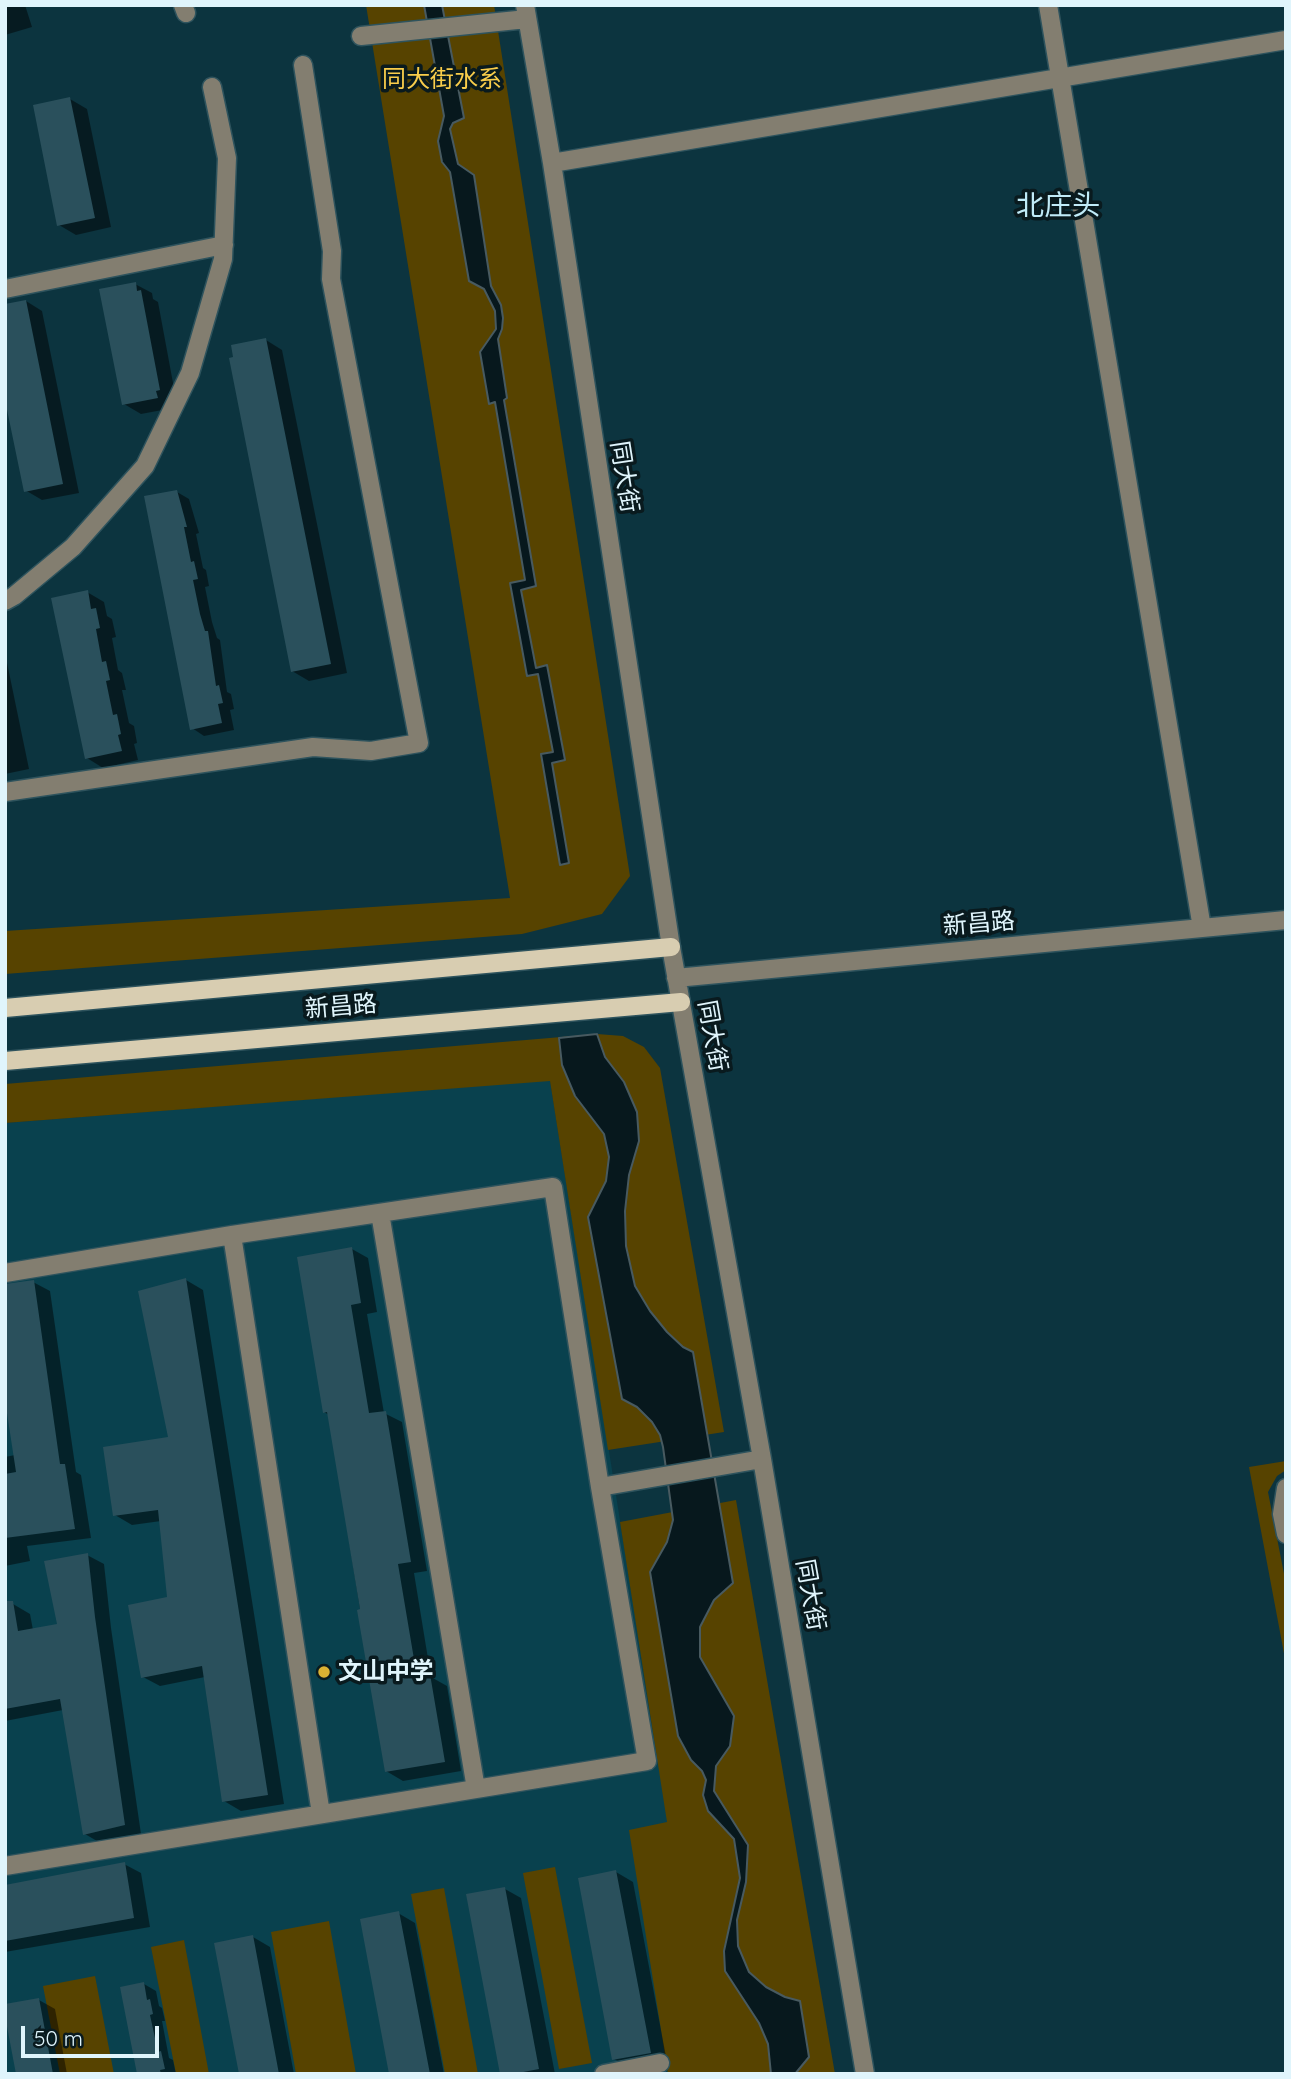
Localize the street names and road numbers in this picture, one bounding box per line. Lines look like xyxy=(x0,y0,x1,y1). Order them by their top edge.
street label: 同大街 xyxy=(604,439,644,515)
street label: 新昌路 xyxy=(942,907,1016,941)
street label: 新昌路 xyxy=(304,990,378,1024)
street label: 同大街 xyxy=(692,998,732,1074)
street label: 同大街 xyxy=(790,1557,830,1633)

